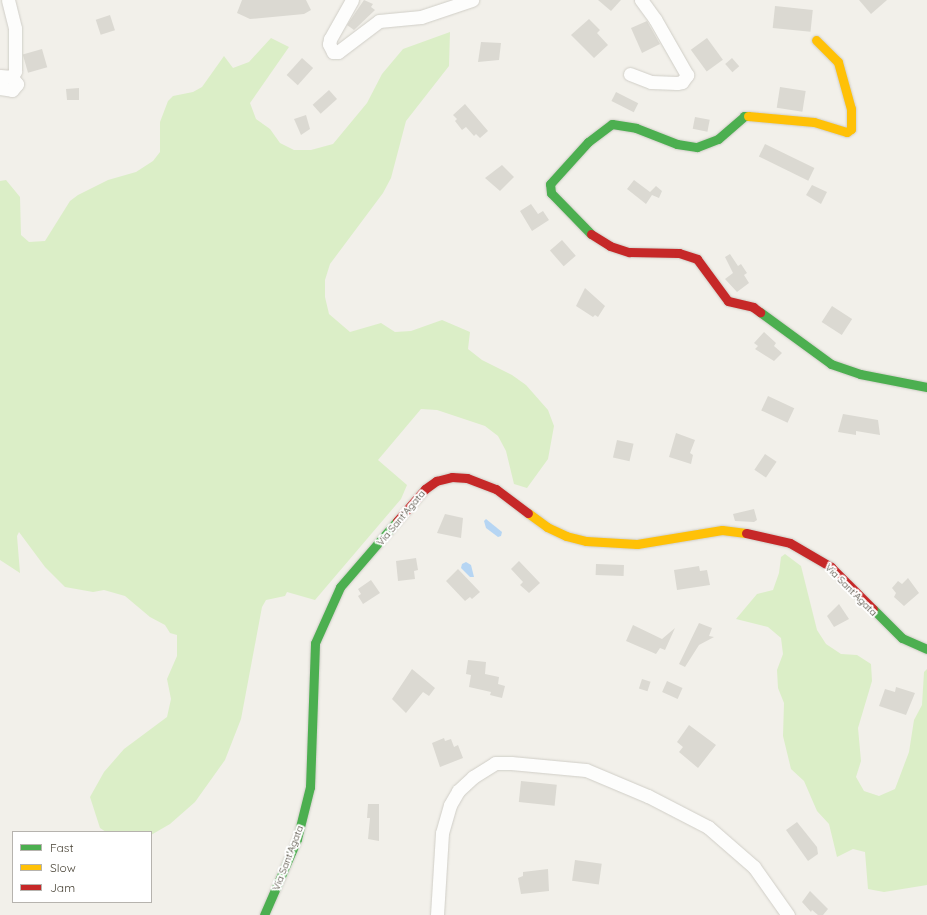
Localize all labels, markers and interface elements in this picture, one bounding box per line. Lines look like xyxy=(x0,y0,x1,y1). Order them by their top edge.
street label: Via Sant'Agata xyxy=(374,488,428,548)
street label: Via Sant'Agata xyxy=(823,562,879,618)
street label: Via Sant'Agata xyxy=(270,824,306,892)
legend xyxy=(12,831,152,903)
text: Fast xyxy=(50,840,74,855)
text: Slow xyxy=(50,860,76,875)
text: Jam xyxy=(50,880,75,895)

